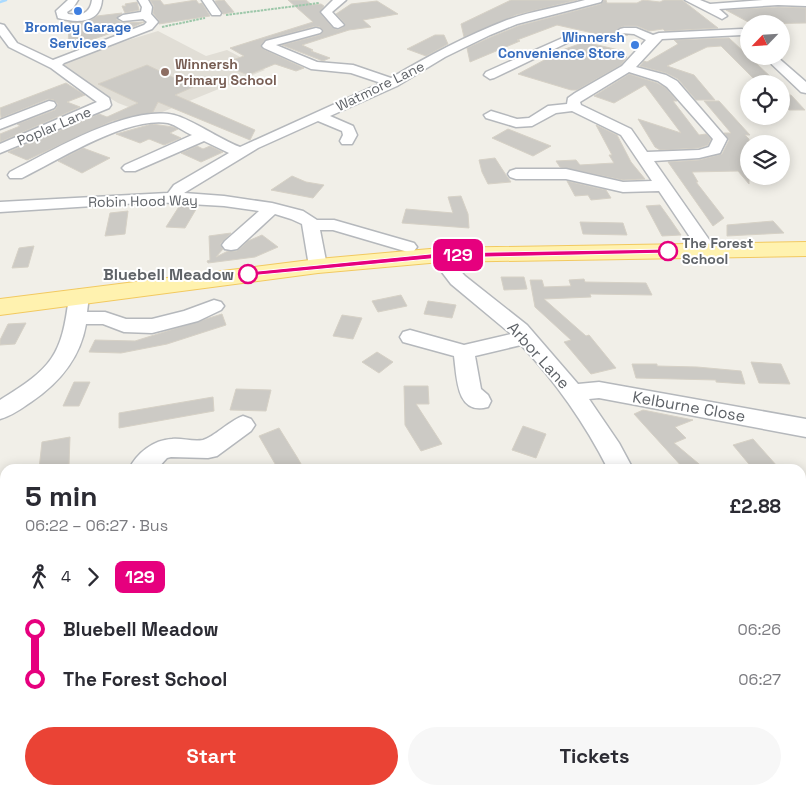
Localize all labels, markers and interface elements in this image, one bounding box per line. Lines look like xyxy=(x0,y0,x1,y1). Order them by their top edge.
marker: Bromley Garage Services xyxy=(72,5,84,17)
north arrow xyxy=(740,15,790,65)
map controls xyxy=(740,15,790,185)
place label: Bromley Garage Services xyxy=(25,18,131,52)
place label: Winnersh Convenience Store xyxy=(498,28,625,62)
marker: Winnersh Convenience Store xyxy=(629,39,641,51)
place label: Winnersh Primary School xyxy=(175,55,277,89)
street label: Watmore Lane xyxy=(333,57,427,115)
marker: Winnersh Primary School xyxy=(159,66,171,78)
button: locate xyxy=(740,75,790,125)
street label: Poplar Lane xyxy=(14,102,94,150)
button: layers xyxy=(740,135,790,185)
street label: Robin Hood Way xyxy=(88,191,198,211)
place label: The Forest School xyxy=(682,234,753,268)
line badge: 129 xyxy=(429,239,487,271)
marker: The Forest School xyxy=(658,241,678,261)
text: 129 xyxy=(443,243,473,266)
place label: Bluebell Meadow xyxy=(103,264,234,285)
marker: Bluebell Meadow xyxy=(238,264,258,284)
street label: Arbor Lane xyxy=(503,317,574,393)
street label: Kelburne Close xyxy=(631,386,747,427)
text: 5 min xyxy=(25,478,98,514)
text: £2.88 xyxy=(729,494,781,519)
text: 06:22 – 06:27 · Bus xyxy=(25,515,168,536)
icon: walk xyxy=(25,563,53,591)
icon: forward xyxy=(79,563,107,591)
text: 129 xyxy=(125,565,155,588)
text: 4 xyxy=(61,566,71,587)
text: Bluebell Meadow xyxy=(63,617,218,642)
text: 06:26 xyxy=(737,619,781,640)
text: The Forest School xyxy=(63,667,227,692)
text: 06:27 xyxy=(738,669,781,690)
button: Start xyxy=(25,727,398,785)
button: Tickets xyxy=(408,727,781,785)

